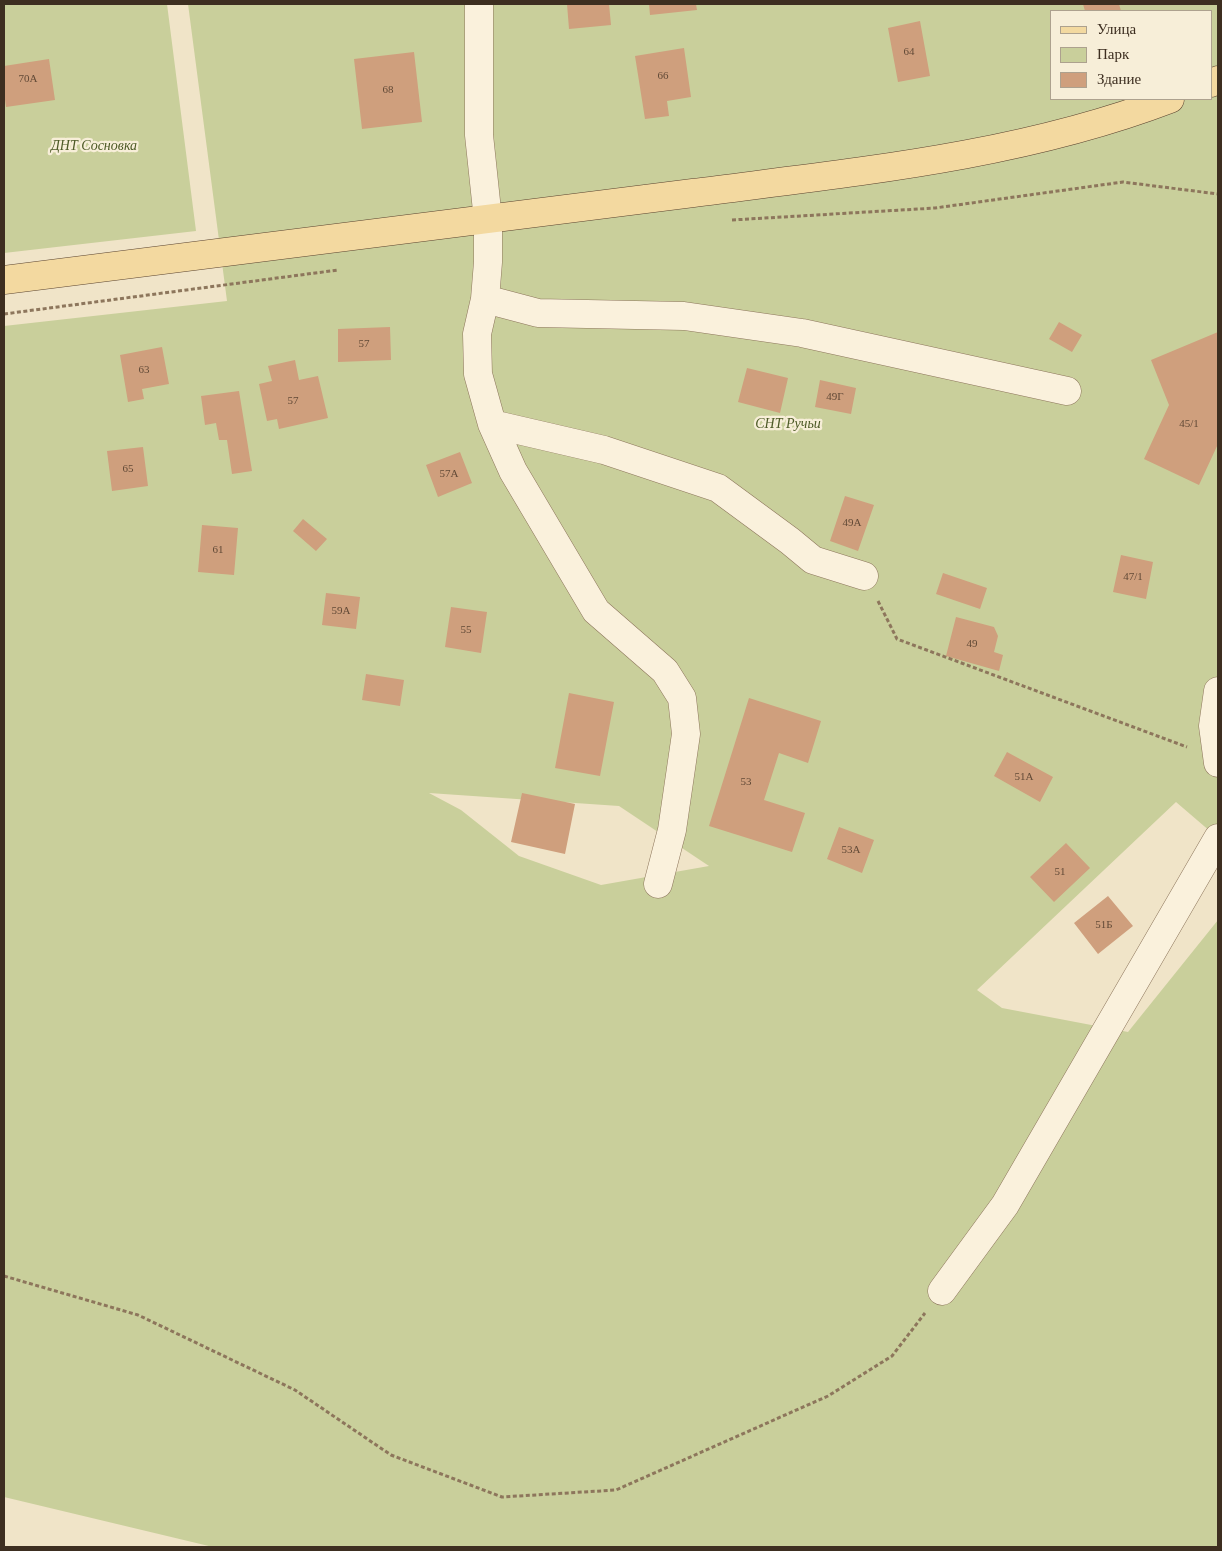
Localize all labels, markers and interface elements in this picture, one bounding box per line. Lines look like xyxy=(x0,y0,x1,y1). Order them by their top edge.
legend xyxy=(1050,10,1212,100)
text: Улица xyxy=(1097,21,1136,37)
house number: 64 xyxy=(904,45,914,59)
text: Парк xyxy=(1097,46,1129,62)
house number: 66 xyxy=(658,69,668,83)
text: Здание xyxy=(1097,71,1141,87)
house number: 70А xyxy=(19,72,37,86)
house number: 68 xyxy=(382,83,393,97)
park label: ДНТ Сосновка xyxy=(51,138,137,154)
house number: 57 xyxy=(358,337,369,351)
house number: 63 xyxy=(138,363,150,377)
house number: 49Г xyxy=(826,390,844,404)
house number: 57 xyxy=(288,394,298,408)
park label: СНТ Ручьи xyxy=(755,416,821,432)
house number: 45/1 xyxy=(1179,417,1199,431)
house number: 65 xyxy=(122,462,134,476)
house number: 57А xyxy=(440,467,458,481)
house number: 49А xyxy=(843,516,861,530)
house number: 61 xyxy=(212,543,224,557)
house number: 47/1 xyxy=(1123,570,1143,584)
house number: 59А xyxy=(332,604,350,618)
house number: 55 xyxy=(461,623,472,637)
house number: 49 xyxy=(966,637,978,651)
house number: 51А xyxy=(1015,770,1033,784)
house number: 53 xyxy=(740,775,751,789)
house number: 53А xyxy=(842,843,860,857)
house number: 51 xyxy=(1054,865,1066,879)
house number: 51Б xyxy=(1095,918,1113,932)

